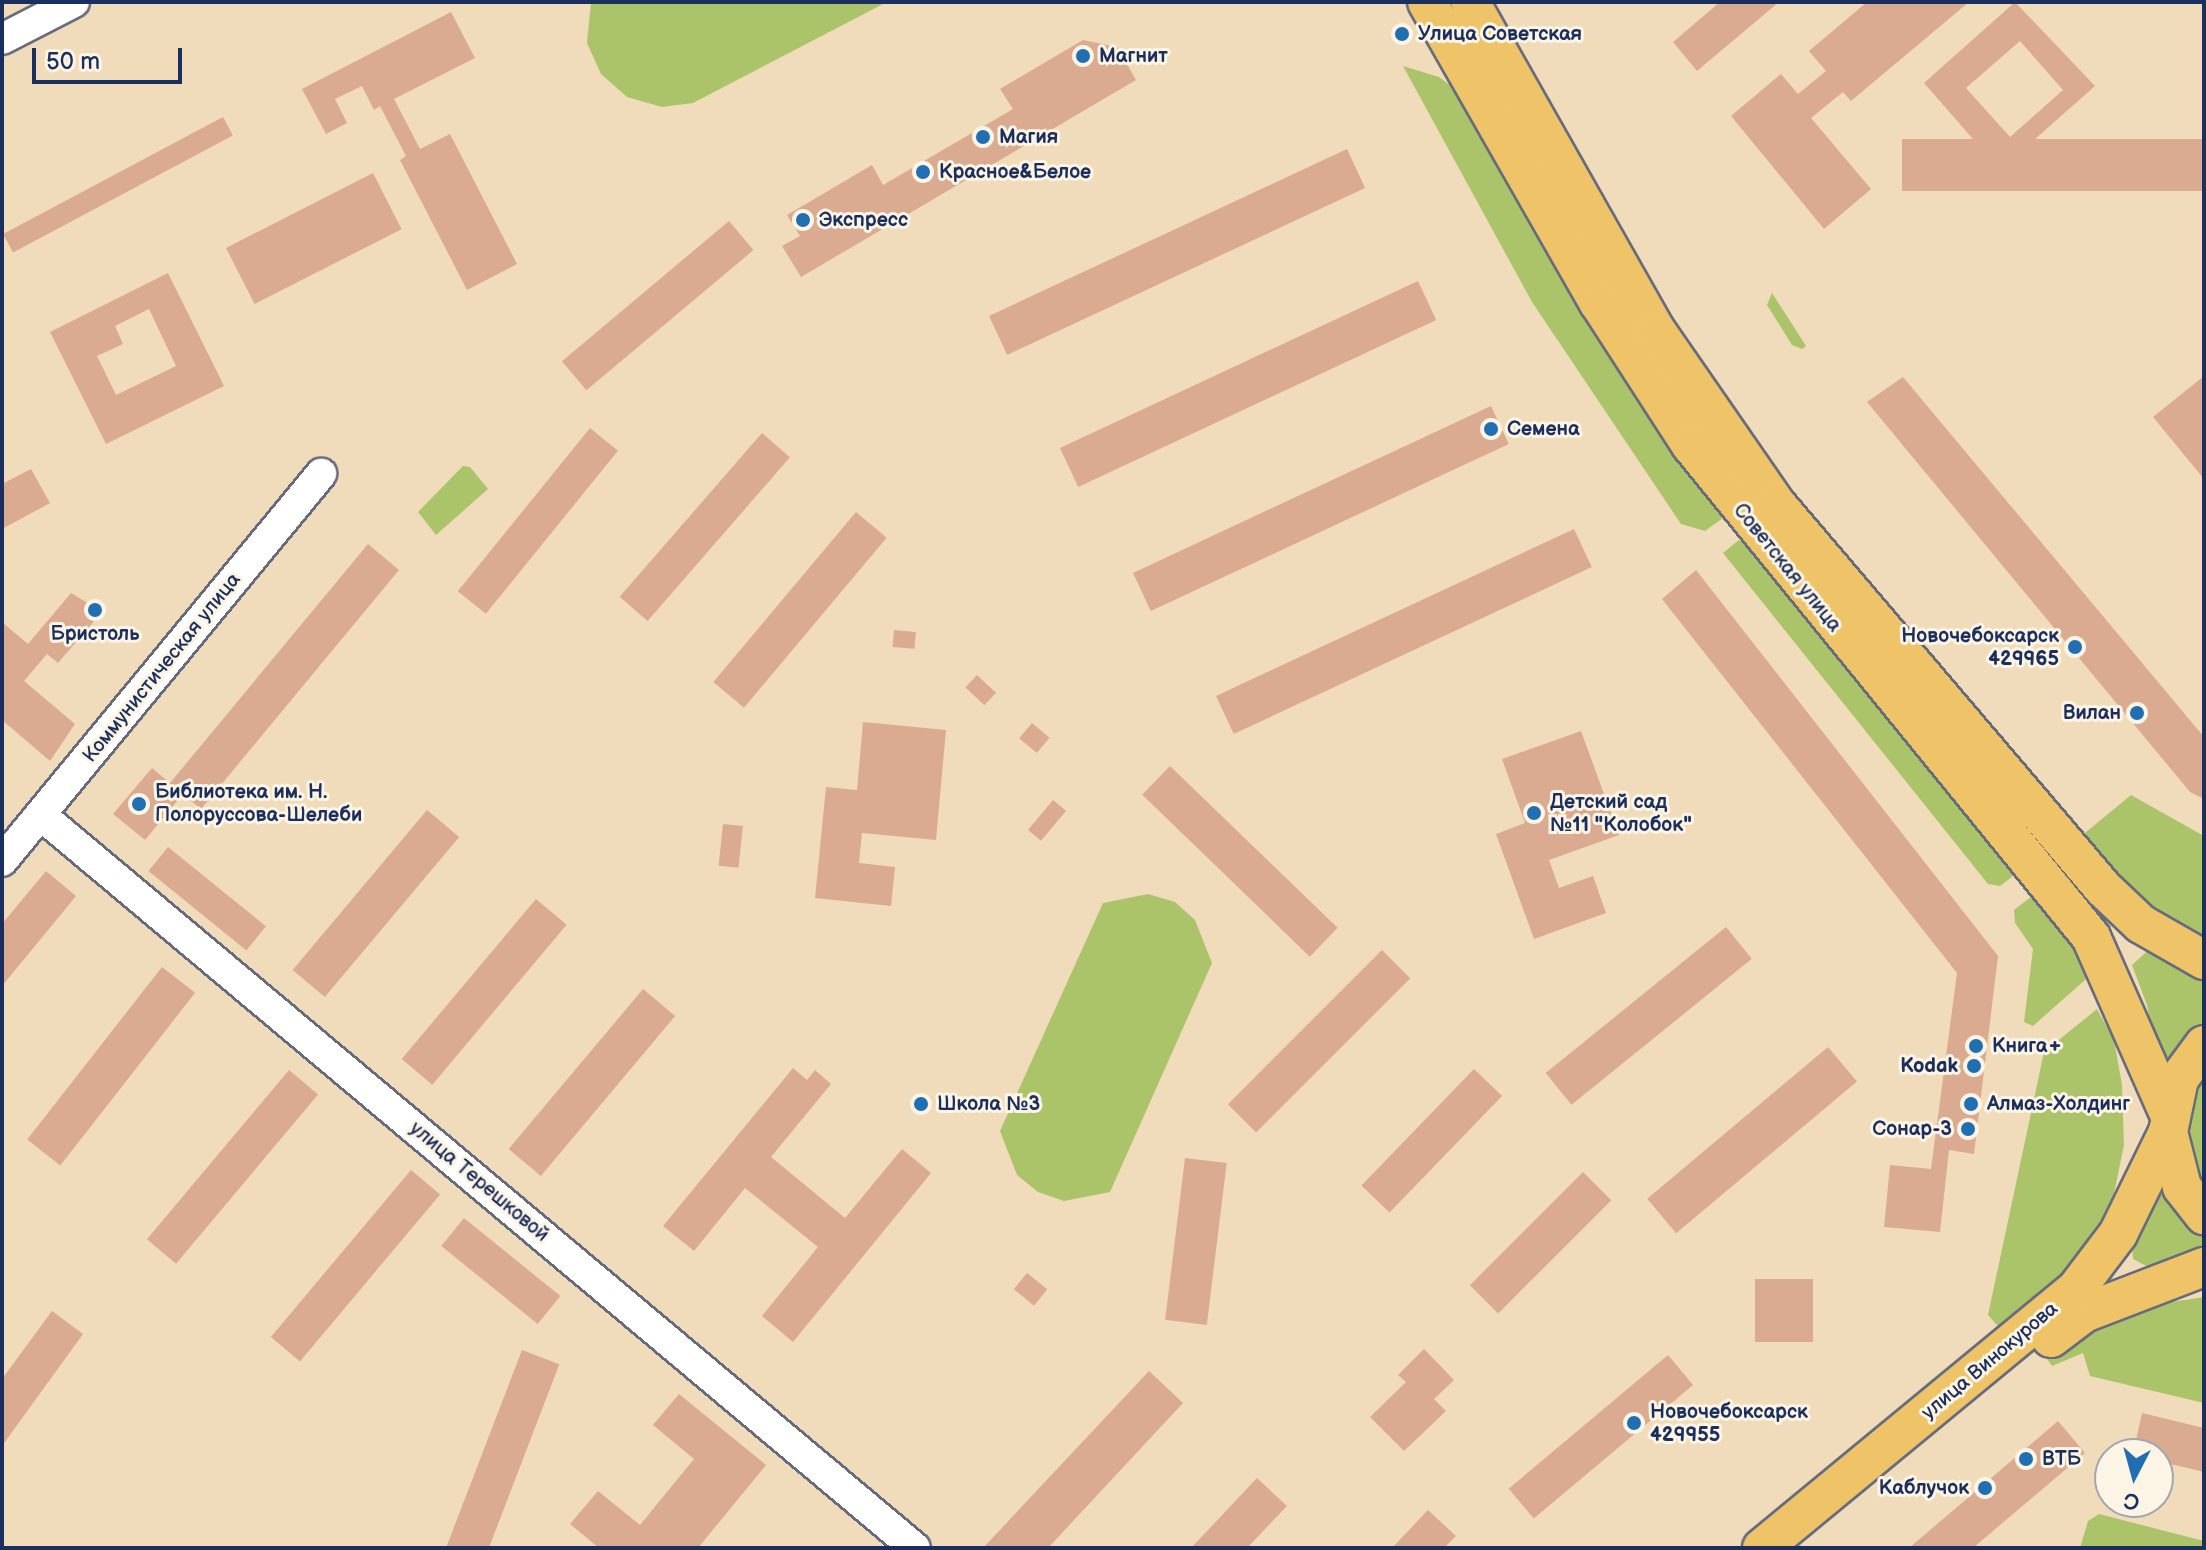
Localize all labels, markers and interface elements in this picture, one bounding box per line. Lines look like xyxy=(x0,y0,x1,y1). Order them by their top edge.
place label: Улица Советская xyxy=(1418,22,1582,46)
marker: Улица Советская xyxy=(1393,25,1411,43)
scale bar xyxy=(36,32,186,82)
place label: Магнит xyxy=(1099,44,1168,68)
text: 50 m xyxy=(46,47,100,76)
marker: Магнит xyxy=(1074,47,1092,65)
place label: Магия xyxy=(999,125,1058,149)
marker: Магия xyxy=(974,128,992,146)
place label: Красное&Белое xyxy=(939,160,1091,184)
marker: Красное&Белое xyxy=(914,163,932,181)
place label: Экспресс xyxy=(819,208,908,232)
marker: Экспресс xyxy=(794,211,812,229)
place label: Семена xyxy=(1507,417,1580,441)
marker: Семена xyxy=(1482,420,1500,438)
street label: Советская улица xyxy=(1728,499,1846,637)
street label: Коммунистическая улица xyxy=(78,568,246,768)
marker: Бристоль xyxy=(86,601,104,619)
place label: Бристоль xyxy=(51,622,139,646)
place label: Новочебоксарск 429965 xyxy=(1901,624,2059,671)
marker: Новочебоксарск 429965 xyxy=(2066,638,2084,656)
place label: Вилан xyxy=(2063,701,2121,725)
marker: Вилан xyxy=(2128,704,2146,722)
place label: Библиотека им. Н. Полоруссова-Шелеби xyxy=(155,780,362,827)
place label: Детский сад №11 "Колобок" xyxy=(1550,790,1692,837)
marker: Библиотека им. Н. Полоруссова-Шелеби xyxy=(130,795,148,813)
marker: Детский сад №11 "Колобок" xyxy=(1525,804,1543,822)
place label: Книга+ xyxy=(1992,1034,2063,1058)
marker: Книга+ xyxy=(1967,1037,1985,1055)
place label: Kodak xyxy=(1900,1054,1958,1078)
marker: Kodak xyxy=(1965,1057,1983,1075)
place label: Школа №3 xyxy=(937,1092,1040,1116)
place label: Алмаз-Холдинг xyxy=(1987,1092,2130,1116)
marker: Школа №3 xyxy=(912,1095,930,1113)
marker: Алмаз-Холдинг xyxy=(1962,1095,1980,1113)
street label: улица Терешковой xyxy=(404,1117,554,1247)
place label: Сонар-3 xyxy=(1872,1117,1952,1141)
marker: Сонар-3 xyxy=(1959,1120,1977,1138)
street label: улица Винокурова xyxy=(1917,1297,2063,1425)
place label: Новочебоксарск 429955 xyxy=(1650,1400,1808,1447)
marker: Новочебоксарск 429955 xyxy=(1625,1414,1643,1432)
north arrow xyxy=(2094,1438,2174,1518)
place label: ВТБ xyxy=(2042,1447,2081,1471)
marker: ВТБ xyxy=(2017,1450,2035,1468)
place label: Каблучок xyxy=(1879,1476,1969,1500)
marker: Каблучок xyxy=(1976,1479,1994,1497)
text: С xyxy=(2123,1486,2141,1515)

